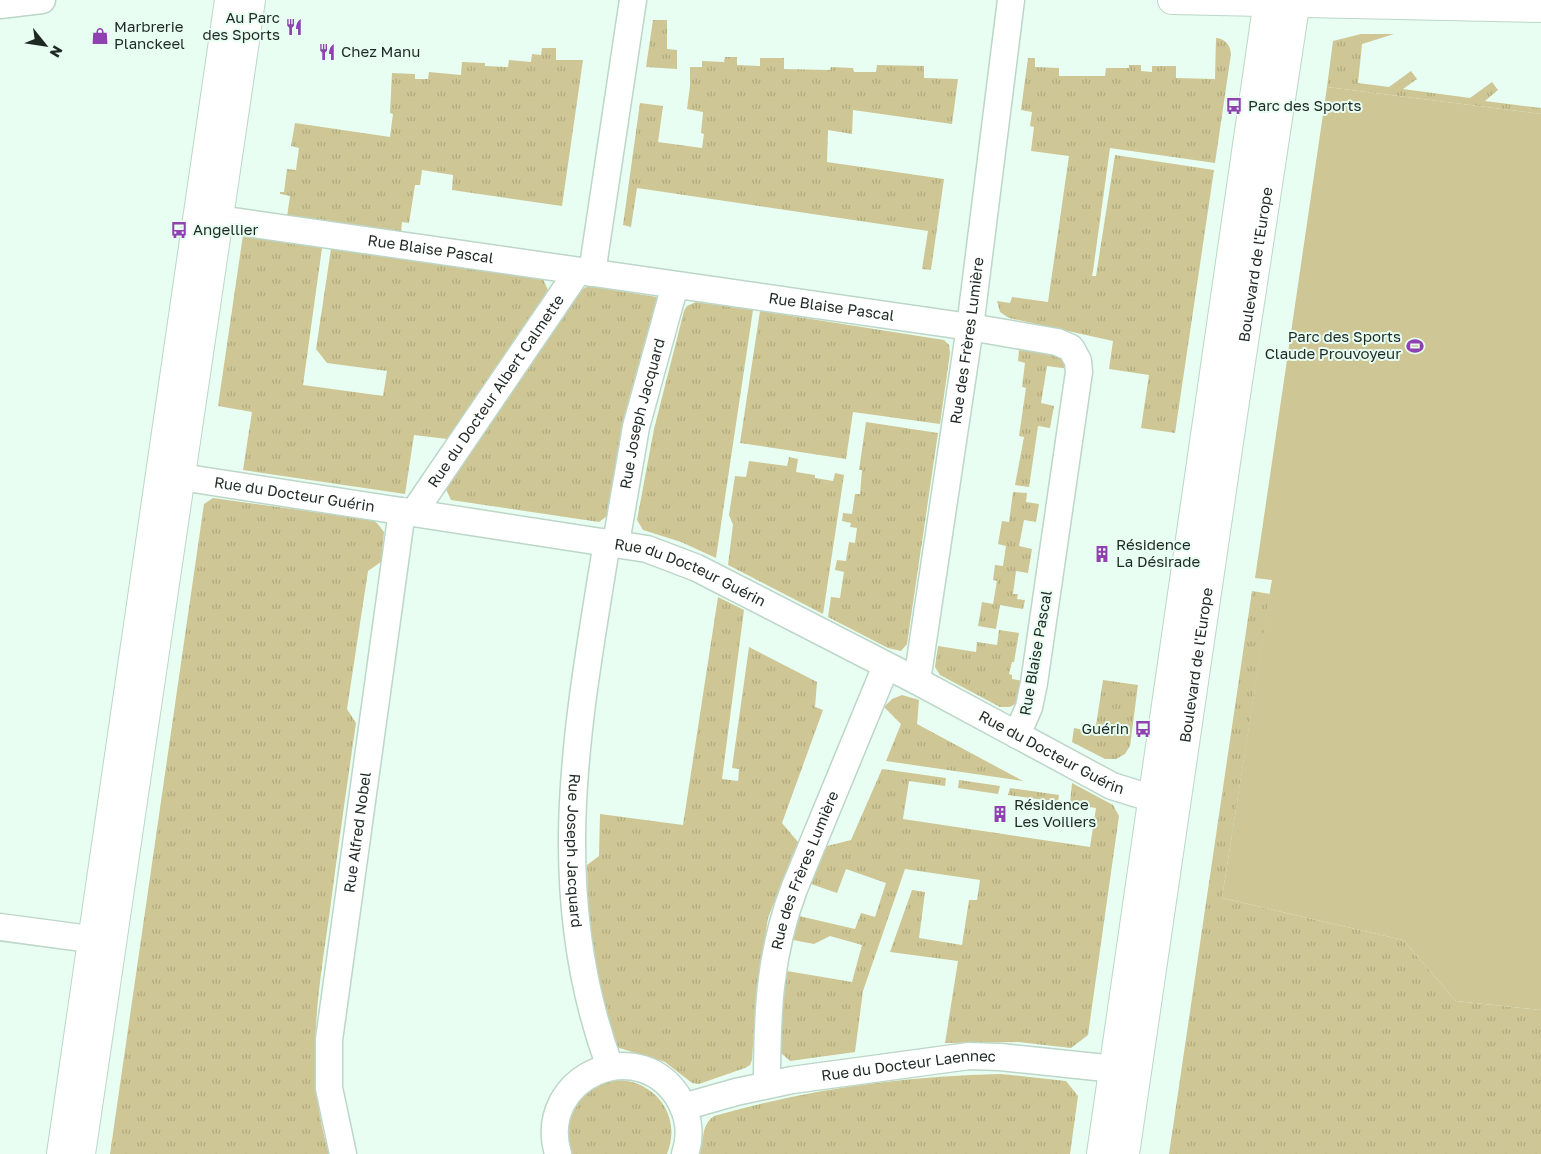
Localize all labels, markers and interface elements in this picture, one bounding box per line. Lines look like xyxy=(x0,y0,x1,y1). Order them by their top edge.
place label: Au Parc des Sports xyxy=(202,8,280,43)
place label: Marbrerie Planckeel xyxy=(114,17,185,52)
restaurant icon: Au Parc des Sports xyxy=(284,17,304,37)
north arrow xyxy=(20,20,70,70)
shop icon: Marbrerie Planckeel xyxy=(90,26,110,46)
restaurant icon: Chez Manu xyxy=(317,42,337,62)
place label: Chez Manu xyxy=(341,42,420,60)
text: N xyxy=(47,43,67,61)
bus stop icon: Parc des Sports xyxy=(1224,96,1244,116)
place label: Parc des Sports xyxy=(1248,96,1361,114)
street label: Boulevard de l'Europe xyxy=(1234,185,1276,343)
bus stop icon: Angellier xyxy=(169,220,189,240)
place label: Angellier xyxy=(193,220,259,238)
street label: Rue Blaise Pascal xyxy=(367,231,495,266)
street label: Rue des Frères Lumière xyxy=(946,256,987,425)
street label: Rue Blaise Pascal xyxy=(768,288,896,324)
street label: Rue du Docteur Albert Calmette xyxy=(423,291,567,491)
place label: Parc des Sports Claude Prouvoyeur xyxy=(1265,327,1401,362)
street label: Rue Joseph Jacquard xyxy=(615,336,668,490)
sports icon: Parc des Sports Claude Prouvoyeur xyxy=(1405,336,1425,356)
street label: Rue du Docteur Guérin xyxy=(213,472,376,515)
street label: Rue du Docteur Guérin xyxy=(613,534,769,610)
place label: Résidence La Désirade xyxy=(1116,535,1200,570)
building icon: Résidence La Désirade xyxy=(1092,544,1112,564)
street label: Boulevard de l'Europe xyxy=(1175,586,1216,744)
street label: Rue Blaise Pascal xyxy=(1015,589,1055,717)
street label: Rue du Docteur Guérin xyxy=(976,706,1126,797)
place label: Guérin xyxy=(1082,719,1129,737)
bus stop icon: Guérin xyxy=(1133,719,1153,739)
street label: Rue Alfred Nobel xyxy=(339,771,374,894)
street label: Rue Joseph Jacquard xyxy=(564,773,587,929)
street label: Rue des Frères Lumière xyxy=(767,788,842,951)
place label: Résidence Les Voiliers xyxy=(1014,795,1096,830)
building icon: Résidence Les Voiliers xyxy=(990,804,1010,824)
street label: Rue du Docteur Laennec xyxy=(820,1046,996,1084)

